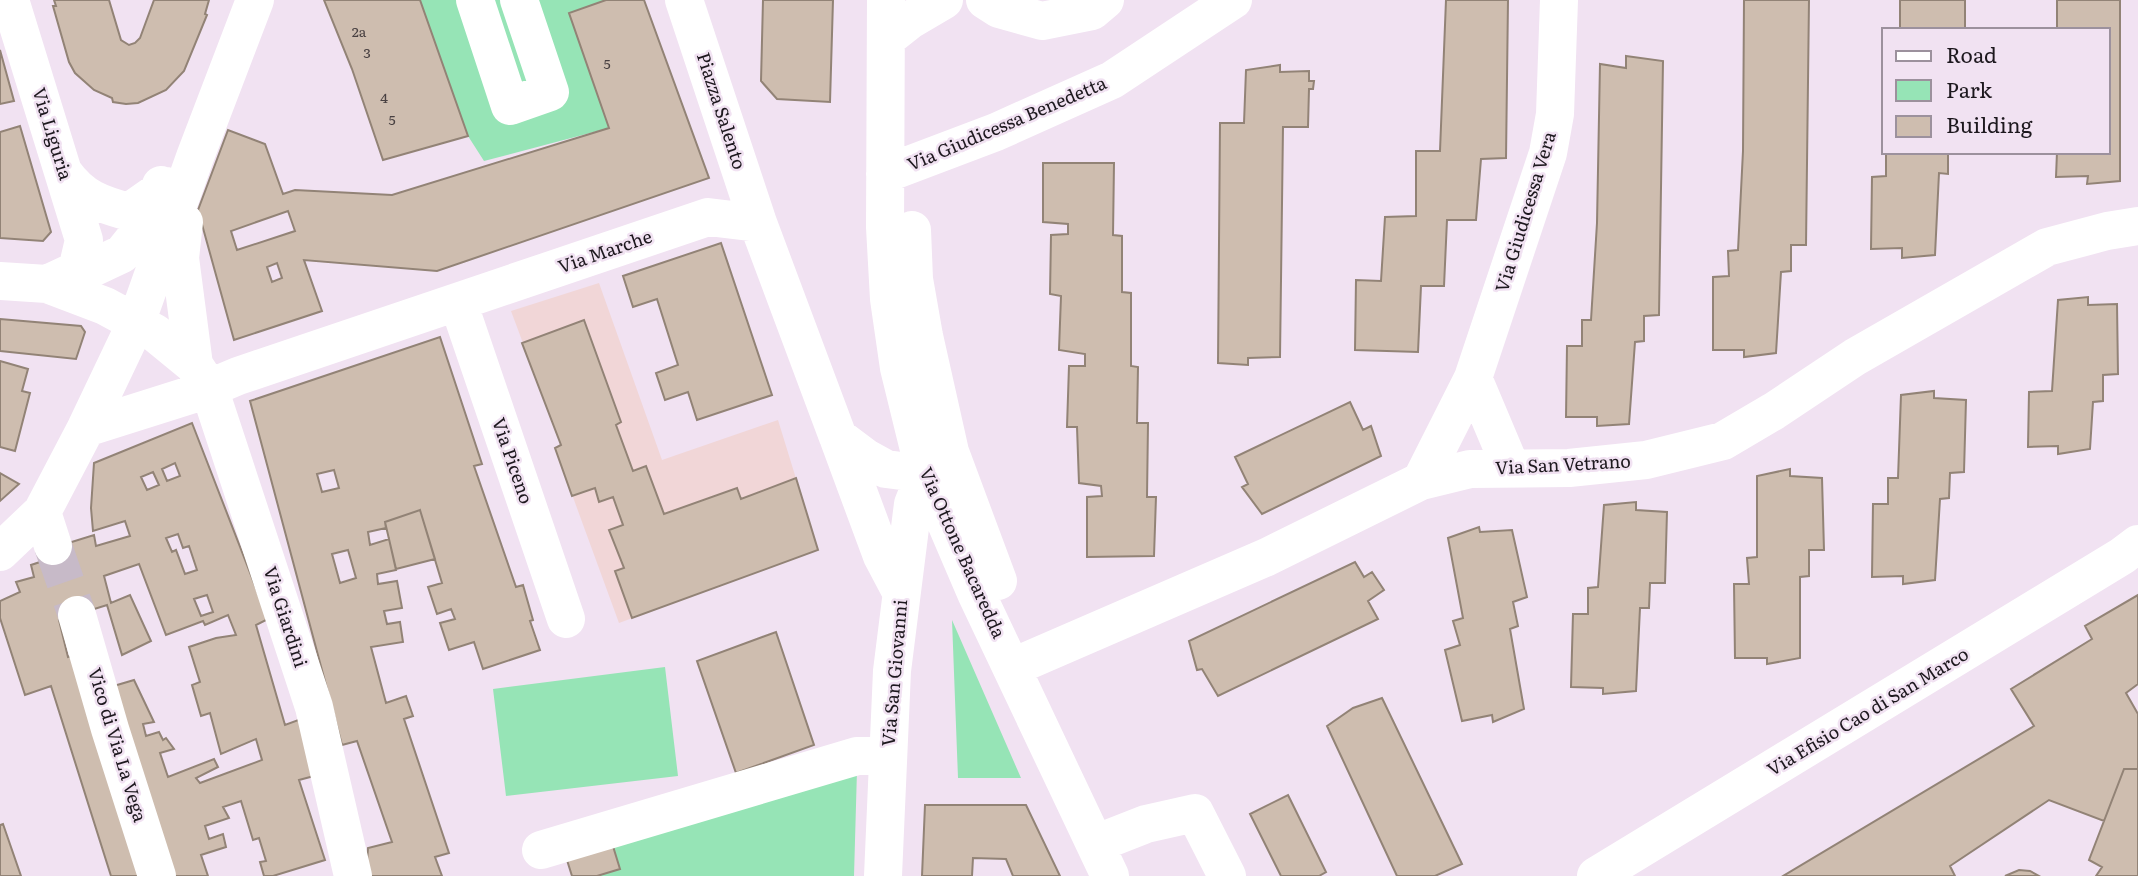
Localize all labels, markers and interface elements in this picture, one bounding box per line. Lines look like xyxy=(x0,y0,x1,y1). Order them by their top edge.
house number: 2a xyxy=(352,21,367,41)
legend xyxy=(1882,28,2110,154)
text: Road xyxy=(1946,38,1997,69)
house number: 3 xyxy=(363,42,371,62)
street label: Piazza Salento xyxy=(691,48,754,173)
house number: 5 xyxy=(603,53,611,73)
street label: Via Giudicessa Benedetta xyxy=(903,68,1110,177)
text: Park xyxy=(1946,73,1992,104)
street label: Via Liguria xyxy=(27,84,80,183)
house number: 4 xyxy=(380,87,388,107)
text: Building xyxy=(1946,108,2033,139)
house number: 5 xyxy=(388,109,396,129)
street label: Via Giudicessa Vera xyxy=(1487,128,1562,295)
street label: Via Marche xyxy=(554,222,655,279)
street label: Via Piceno xyxy=(486,414,541,507)
street label: Via San Vetrano xyxy=(1494,446,1631,481)
street label: Via Ottone Bacaredda xyxy=(913,462,1013,643)
street label: Via Giardini xyxy=(257,563,315,670)
street label: Via San Giovanni xyxy=(874,598,913,747)
street label: Via Efisio Cao di San Marco xyxy=(1761,640,1973,782)
street label: Vico di Via La Vega xyxy=(82,664,155,825)

